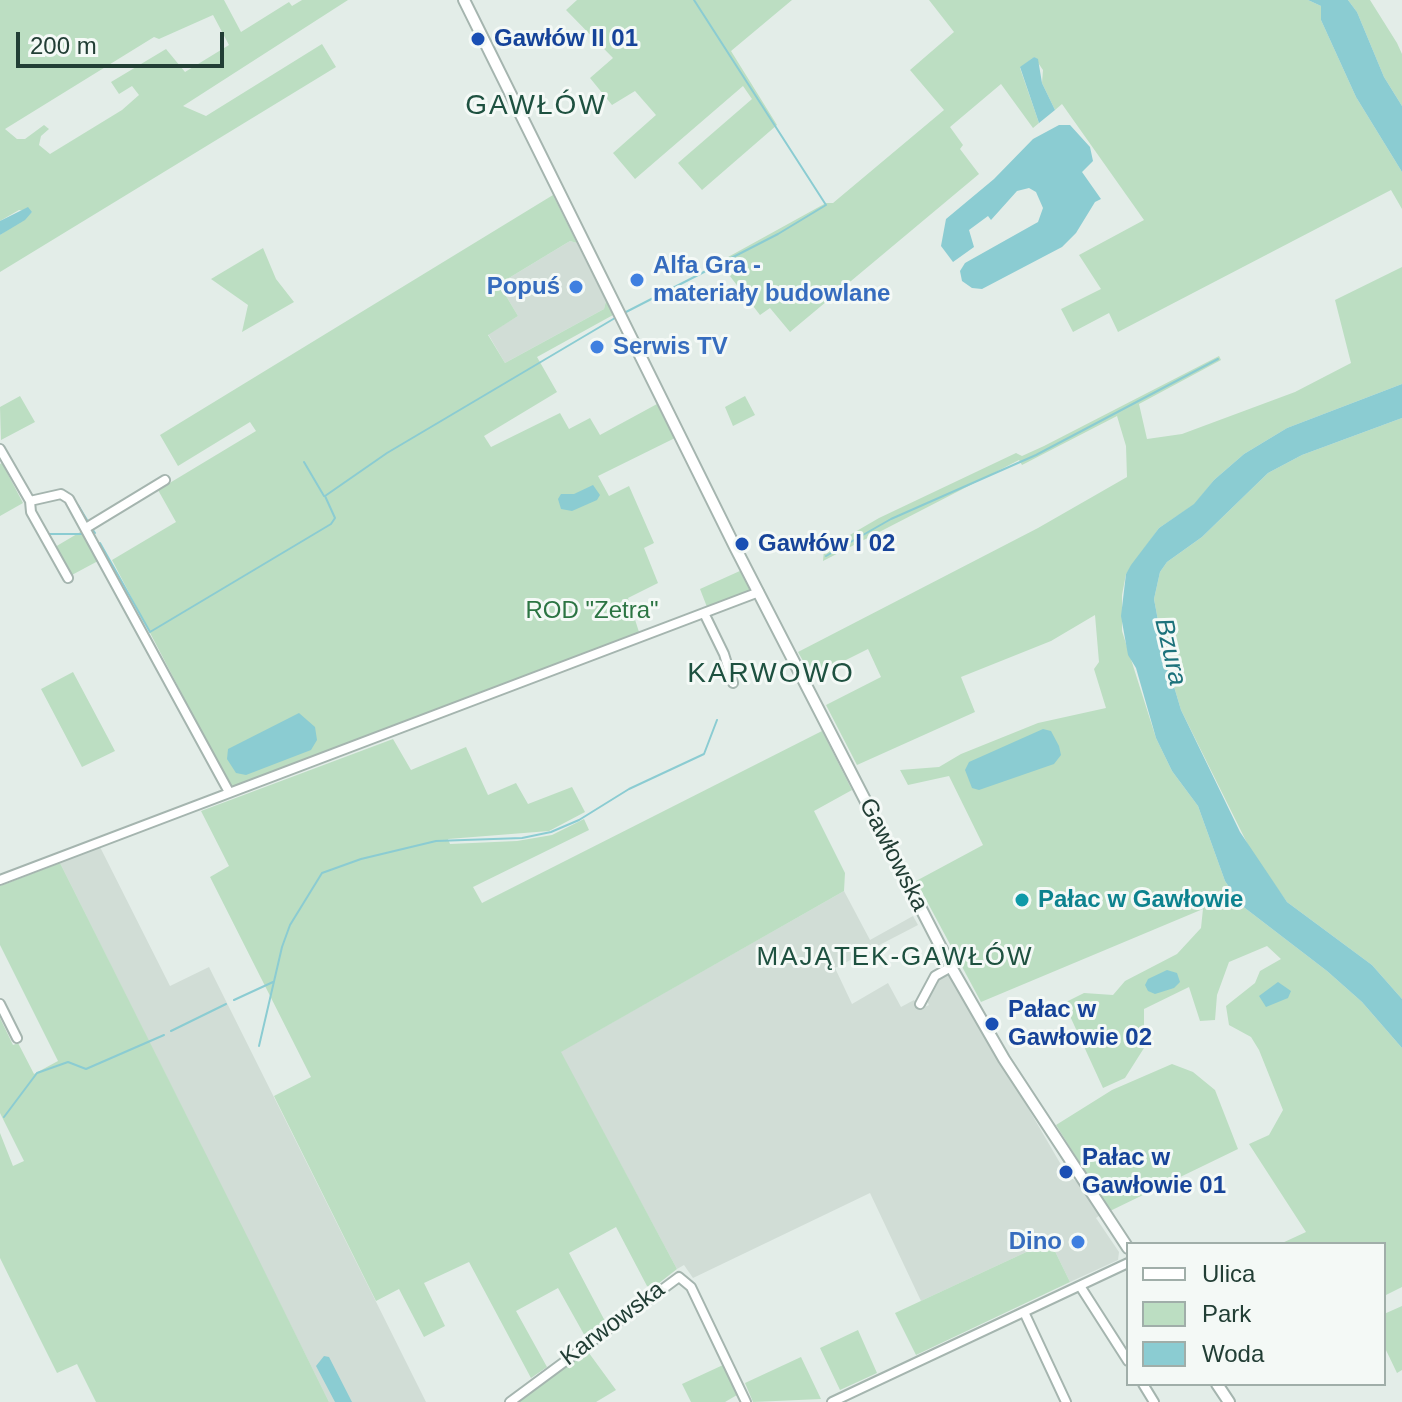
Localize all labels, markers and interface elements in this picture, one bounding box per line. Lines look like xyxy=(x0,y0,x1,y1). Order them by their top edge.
scale bar xyxy=(20,16,228,66)
place label: Gawłów II 01 xyxy=(494,25,638,53)
marker: Gawłów II 01 xyxy=(469,30,487,48)
text: 200 m xyxy=(30,32,97,59)
district label: GAWŁÓW xyxy=(465,89,607,123)
place label: Alfa Gra - materiały budowlane xyxy=(653,252,890,308)
marker: Alfa Gra - materiały budowlane xyxy=(628,271,646,289)
place label: Popuś xyxy=(487,273,560,301)
marker: Popuś xyxy=(567,278,585,296)
place label: Serwis TV xyxy=(613,333,728,361)
marker: Serwis TV xyxy=(588,338,606,356)
place label: Gawłów I 02 xyxy=(758,530,895,558)
marker: Gawłów I 02 xyxy=(733,535,751,553)
park label: ROD "Zetra" xyxy=(525,597,659,625)
water label: Bzura xyxy=(1147,615,1193,689)
district label: KARWOWO xyxy=(687,657,855,691)
street label: Gawłowska xyxy=(852,794,934,916)
place label: Pałac w Gawłowie xyxy=(1038,886,1243,914)
marker: Pałac w Gawłowie xyxy=(1013,891,1031,909)
district label: MAJĄTEK-GAWŁÓW xyxy=(757,942,1033,974)
place label: Pałac w Gawłowie 02 xyxy=(1008,996,1152,1052)
marker: Pałac w Gawłowie 02 xyxy=(983,1015,1001,1033)
place label: Pałac w Gawłowie 01 xyxy=(1082,1144,1226,1200)
marker: Pałac w Gawłowie 01 xyxy=(1057,1163,1075,1181)
place label: Dino xyxy=(1009,1228,1062,1256)
marker: Dino xyxy=(1069,1233,1087,1251)
legend xyxy=(1126,1242,1386,1386)
text: Ulica xyxy=(1202,1260,1255,1287)
street label: Karwowska xyxy=(555,1276,671,1372)
text: Park xyxy=(1202,1300,1251,1327)
text: Woda xyxy=(1202,1340,1264,1367)

